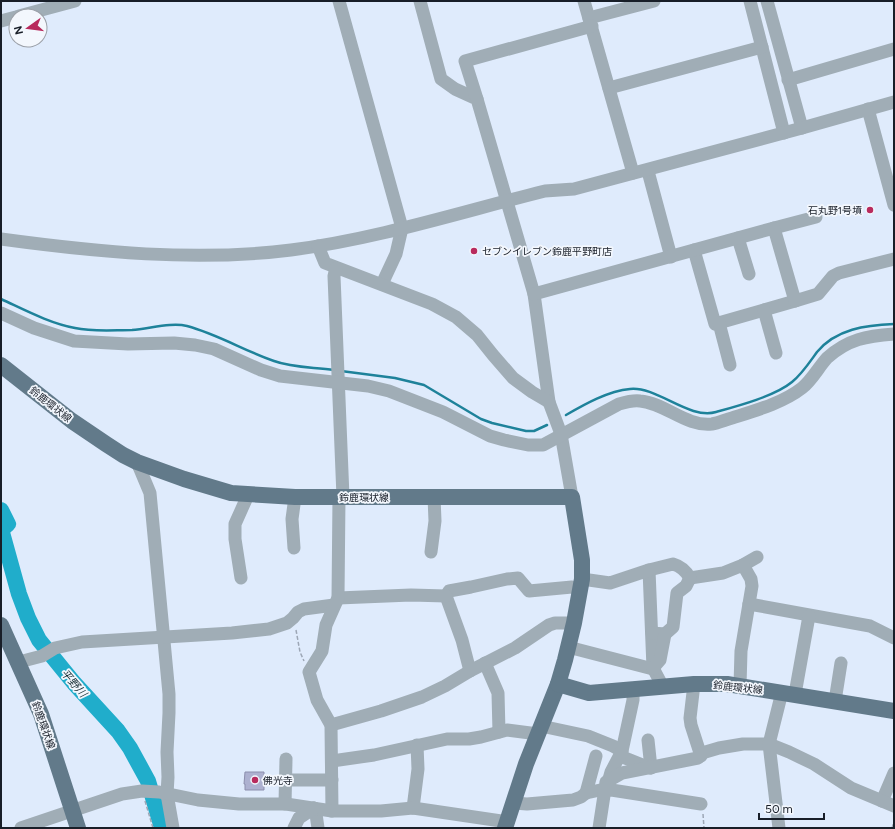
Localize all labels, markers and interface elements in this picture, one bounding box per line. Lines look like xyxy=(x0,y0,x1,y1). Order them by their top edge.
north arrow xyxy=(8,8,48,48)
text: N xyxy=(11,25,26,36)
place label: 石丸野1号墳 xyxy=(808,204,862,217)
marker: 石丸野1号墳 xyxy=(865,205,875,215)
place label: セブンイレブン鈴鹿平野町店 xyxy=(482,245,612,258)
marker: セブンイレブン鈴鹿平野町店 xyxy=(469,246,479,256)
street label: 鈴鹿環状線 xyxy=(27,384,74,425)
street label: 鈴鹿環状線 xyxy=(339,491,389,504)
water label: 平野川 xyxy=(58,667,90,701)
street label: 鈴鹿環状線 xyxy=(712,678,763,697)
street label: 鈴鹿環状線 xyxy=(29,699,58,751)
place label: 佛光寺 xyxy=(262,774,293,787)
marker: 佛光寺 xyxy=(250,775,260,785)
scale bar xyxy=(759,795,824,821)
text: 50 m xyxy=(765,802,793,816)

